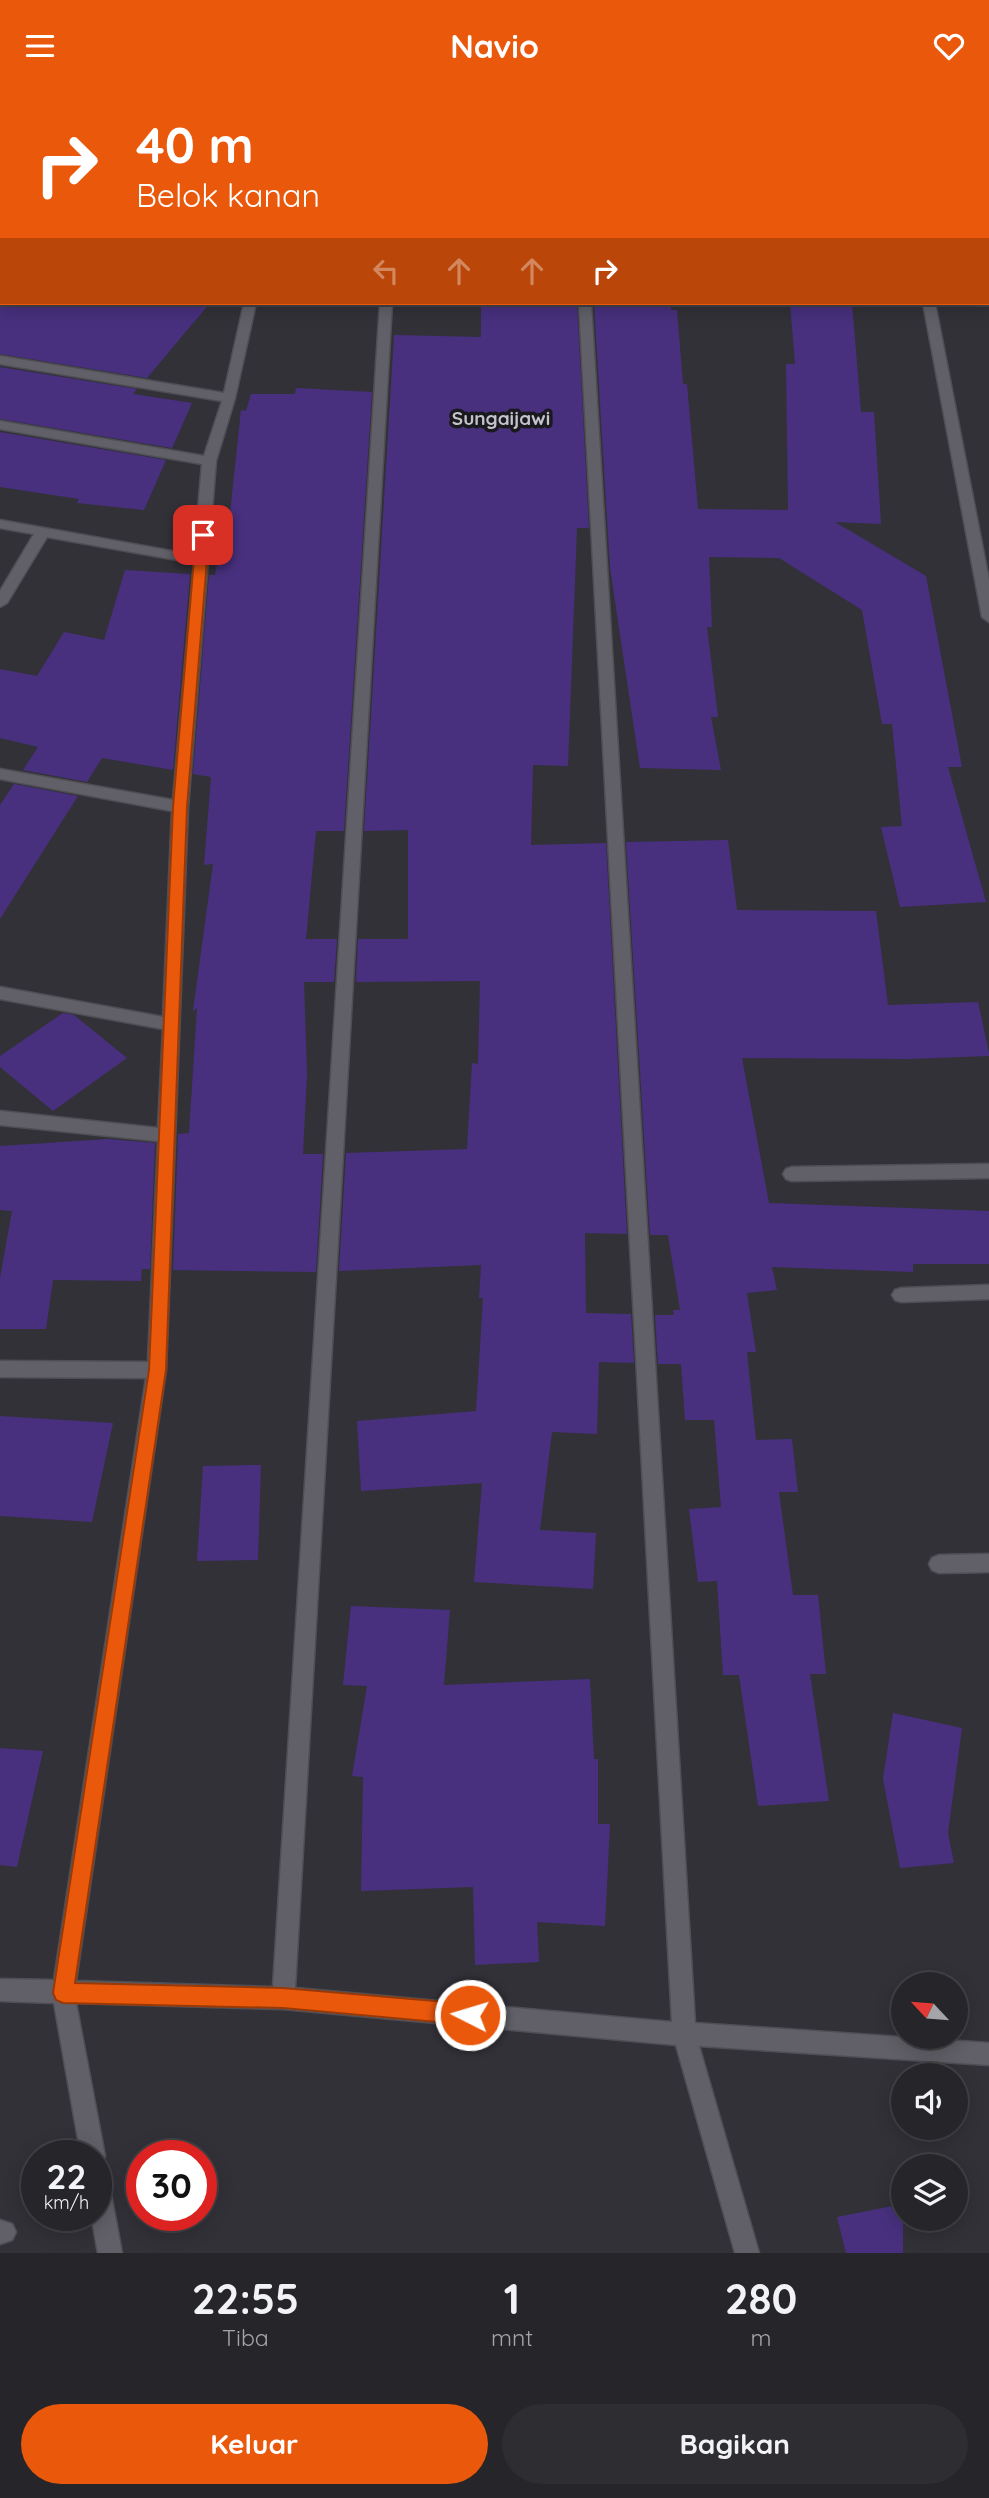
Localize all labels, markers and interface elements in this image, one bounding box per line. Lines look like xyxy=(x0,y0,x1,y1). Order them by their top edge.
text: Navio xyxy=(450,26,539,66)
icon: menu xyxy=(21,27,59,65)
icon: heart xyxy=(930,27,968,65)
text: 40 m xyxy=(136,114,254,175)
icon: right xyxy=(21,119,112,210)
text: Belok kanan xyxy=(136,175,320,215)
icon: left xyxy=(367,252,405,290)
icon: ahead xyxy=(440,252,478,290)
icon: ahead xyxy=(513,252,551,290)
icon: right xyxy=(586,252,624,290)
district label: Sungaijawi xyxy=(452,406,550,430)
pin xyxy=(173,505,233,565)
icon: arrive xyxy=(184,516,222,554)
north arrow xyxy=(891,1972,968,2049)
map controls xyxy=(891,1972,968,2231)
position arrow xyxy=(433,1978,507,2052)
button: sound xyxy=(891,2063,968,2140)
speed limit sign: 30 xyxy=(126,2140,217,2231)
text: 22 xyxy=(47,2154,86,2198)
button: layers xyxy=(891,2154,968,2231)
text: km/h xyxy=(44,2191,89,2214)
text: 22:55 xyxy=(192,2272,299,2325)
text: 1 xyxy=(504,2272,520,2325)
text: 280 xyxy=(725,2272,797,2325)
text: Tiba xyxy=(222,2323,269,2352)
text: mnt xyxy=(491,2323,533,2352)
text: m xyxy=(751,2323,772,2352)
button: Keluar xyxy=(21,2404,488,2484)
button: Bagikan xyxy=(502,2404,968,2484)

